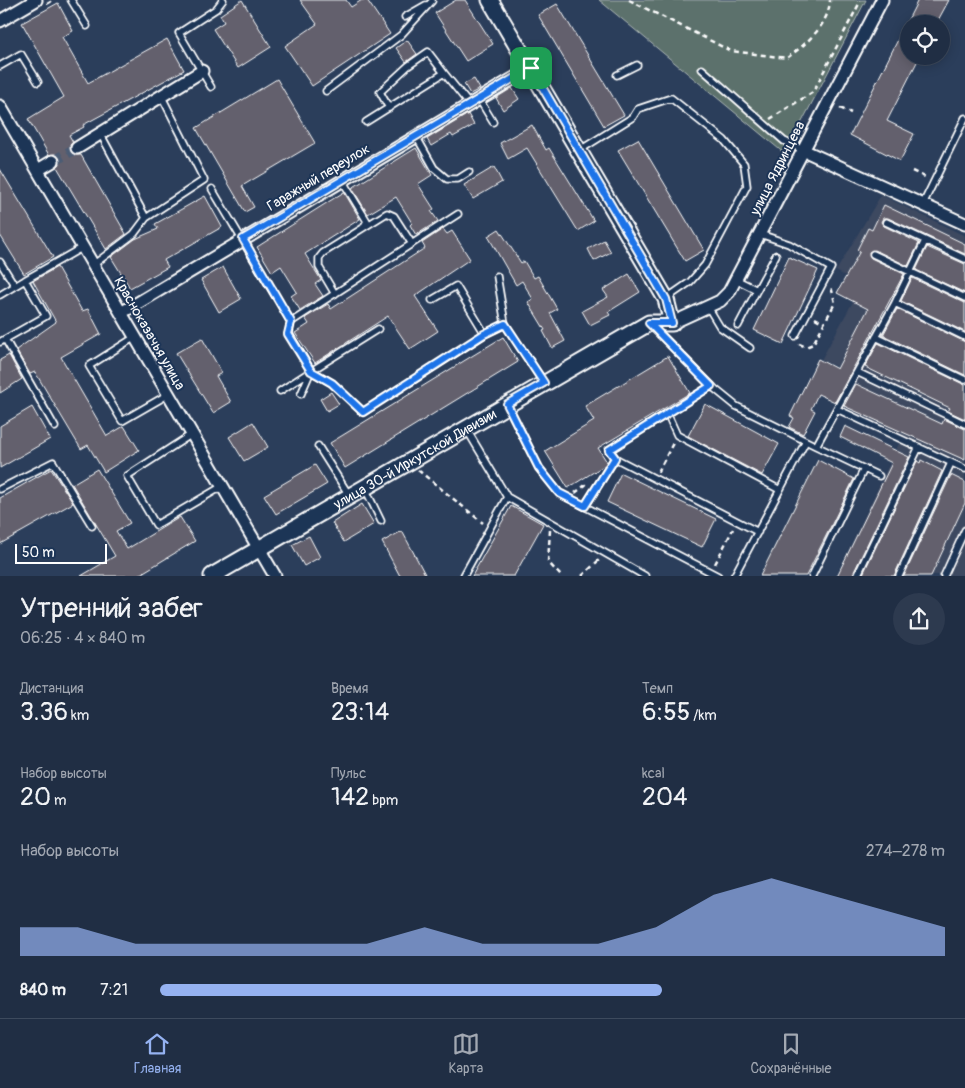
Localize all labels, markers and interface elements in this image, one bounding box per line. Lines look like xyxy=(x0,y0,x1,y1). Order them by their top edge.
map controls xyxy=(900,15,950,65)
button: locate xyxy=(900,15,950,65)
pin xyxy=(510,47,552,89)
icon: arrive xyxy=(517,54,545,82)
street label: улица Ядринцева xyxy=(746,118,808,219)
street label: Гаражный переулок xyxy=(264,140,373,215)
street label: Красноказачья улица xyxy=(110,274,189,393)
street label: улица 30-й Иркутской Дивизии xyxy=(330,405,499,513)
scale bar xyxy=(15,540,108,564)
text: 50 m xyxy=(22,544,55,561)
text: Утренний забег xyxy=(20,591,203,626)
button: share xyxy=(893,593,945,645)
text: 06:25 · 4 × 840 m xyxy=(20,628,145,648)
text: Дистанция xyxy=(20,680,84,697)
text: Время xyxy=(331,680,368,697)
text: Темп xyxy=(642,680,673,697)
text: 3.36 xyxy=(20,697,68,728)
text: 23:14 xyxy=(331,697,389,728)
text: 6:55 xyxy=(642,697,690,728)
text: km xyxy=(68,707,89,724)
text: /km xyxy=(690,707,717,724)
text: Набор высоты xyxy=(20,765,107,782)
text: Пульс xyxy=(331,765,366,782)
text: kcal xyxy=(642,765,665,782)
text: 20 xyxy=(20,782,51,813)
text: 142 xyxy=(331,782,369,813)
text: 204 xyxy=(642,782,688,813)
text: m xyxy=(51,792,67,809)
text: bpm xyxy=(369,792,398,809)
text: Набор высоты xyxy=(20,841,119,861)
text: 274–278 m xyxy=(866,841,945,861)
text: 840 m xyxy=(20,980,66,1000)
text: 7:21 xyxy=(100,980,128,1000)
tab: Главная xyxy=(134,1030,181,1077)
tab: Карта xyxy=(449,1030,483,1077)
tab: Сохранённые xyxy=(751,1030,831,1077)

